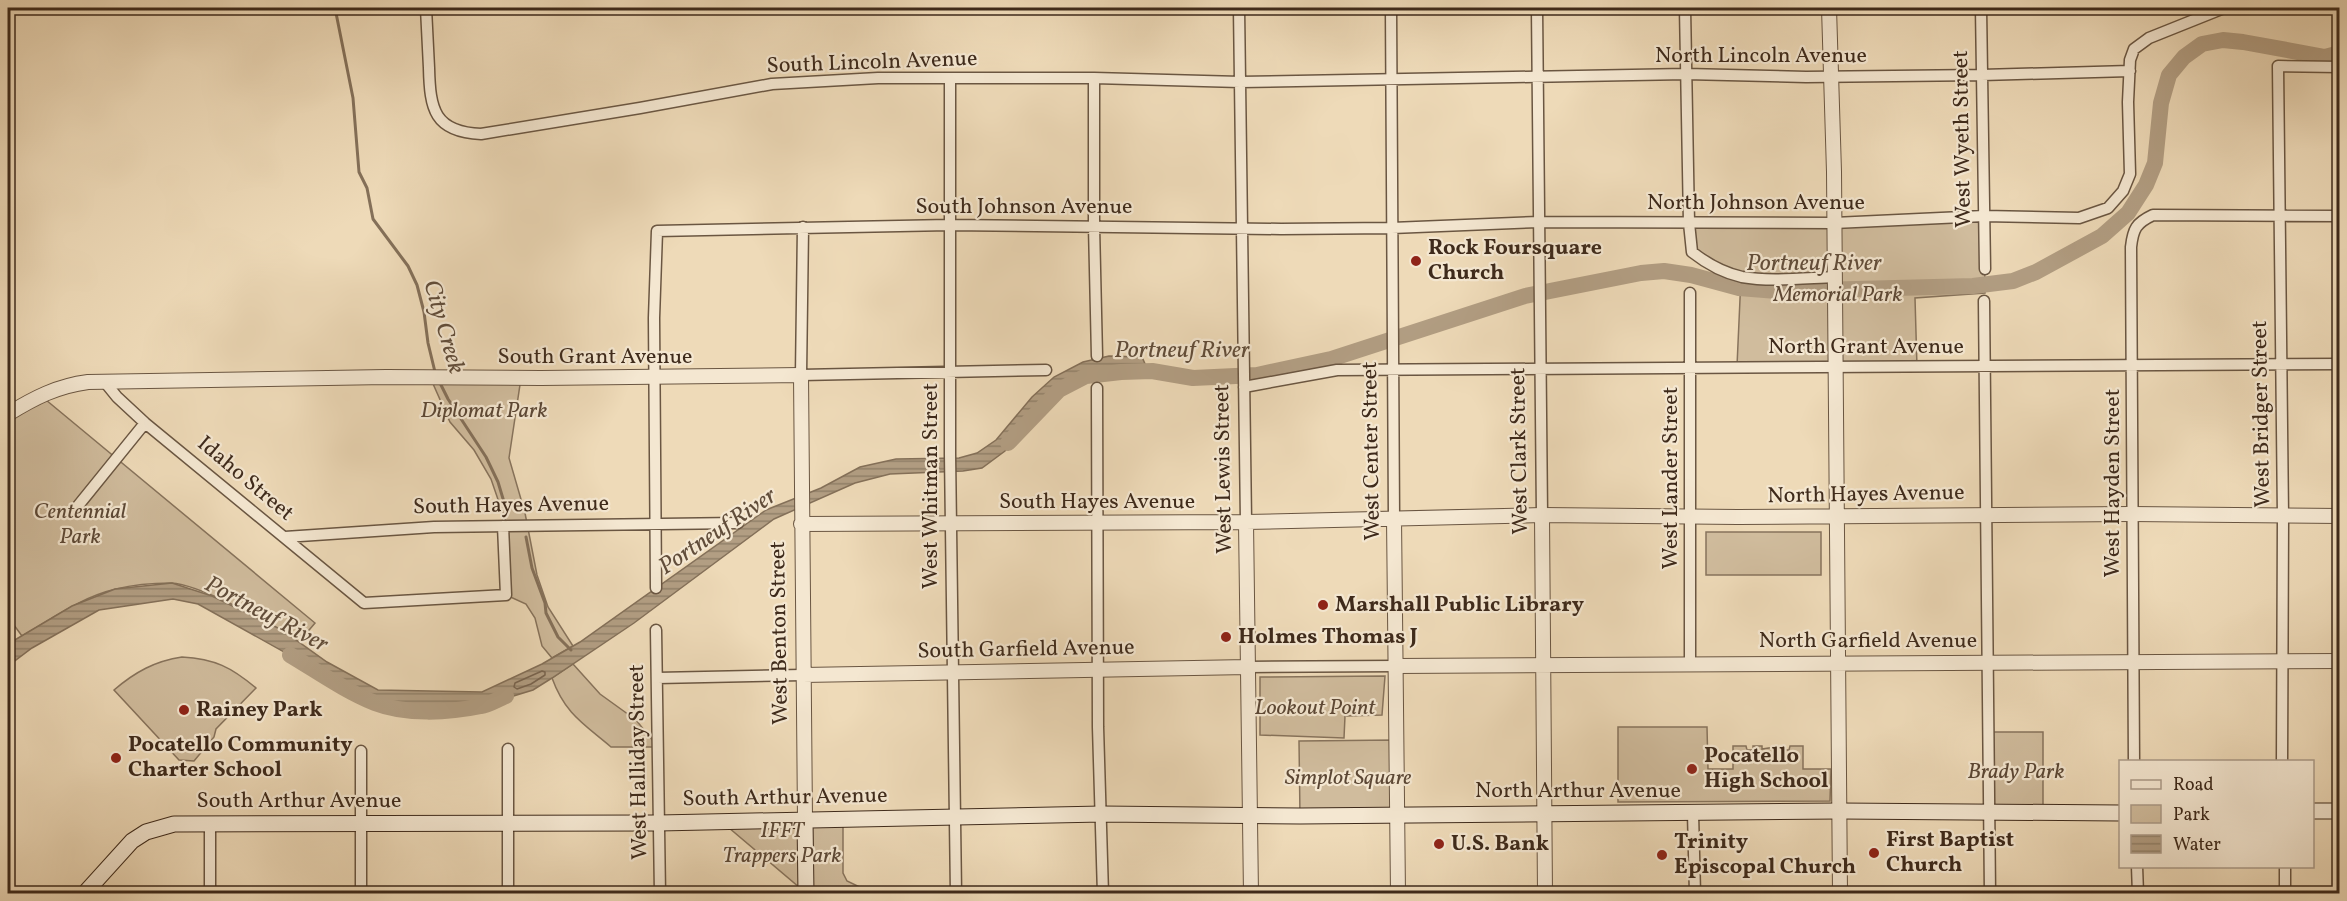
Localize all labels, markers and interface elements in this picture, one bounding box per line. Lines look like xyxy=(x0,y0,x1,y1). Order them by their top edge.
street label: North Lincoln Avenue xyxy=(1655,41,1867,72)
street label: South Lincoln Avenue xyxy=(766,44,978,82)
street label: West Wyeth Street xyxy=(1946,50,1980,228)
street label: North Johnson Avenue xyxy=(1647,188,1865,219)
street label: South Johnson Avenue xyxy=(915,192,1133,223)
place label: Rock Foursquare Church xyxy=(1428,233,1602,289)
water label: Portneuf River xyxy=(1746,247,1883,281)
marker: Rock Foursquare Church xyxy=(1409,254,1423,268)
water label: City Creek xyxy=(413,276,473,378)
park label: Memorial Park xyxy=(1773,280,1902,311)
street label: West Bridger Street xyxy=(2245,320,2279,508)
street label: North Grant Avenue xyxy=(1768,332,1964,363)
water label: Portneuf River xyxy=(1114,334,1251,368)
street label: South Grant Avenue xyxy=(498,342,692,373)
street label: West Center Street xyxy=(1355,361,1389,541)
street label: West Clark Street xyxy=(1503,367,1537,535)
street label: West Whitman Street xyxy=(916,382,947,589)
street label: West Lewis Street xyxy=(1207,384,1241,554)
street label: West Lander Street xyxy=(1656,386,1687,569)
street label: West Hayden Street xyxy=(2098,388,2129,577)
park label: Diplomat Park xyxy=(420,396,548,427)
street label: Idaho Street xyxy=(190,429,300,529)
street label: North Hayes Avenue xyxy=(1767,478,1965,512)
water label: Portneuf River xyxy=(652,479,785,584)
street label: South Hayes Avenue xyxy=(999,487,1195,518)
street label: South Hayes Avenue xyxy=(413,489,609,523)
park label: Centennial Park xyxy=(34,497,127,553)
street label: West Benton Street xyxy=(763,540,797,725)
water label: Portneuf River xyxy=(198,568,335,662)
place label: Marshall Public Library xyxy=(1335,590,1585,621)
marker: Marshall Public Library xyxy=(1316,598,1330,612)
place label: Holmes Thomas J xyxy=(1238,622,1418,653)
street label: North Garfield Avenue xyxy=(1759,626,1977,657)
marker: Holmes Thomas J xyxy=(1219,630,1233,644)
street label: South Garfield Avenue xyxy=(917,633,1135,667)
street label: West Halliday Street xyxy=(622,664,656,860)
park label: Lookout Point xyxy=(1255,693,1376,724)
place label: Rainey Park xyxy=(196,695,323,726)
marker: Rainey Park xyxy=(177,703,191,717)
place label: Pocatello Community Charter School xyxy=(128,730,353,786)
place label: Pocatello High School xyxy=(1704,741,1829,797)
marker: Pocatello Community Charter School xyxy=(109,751,123,765)
park label: Brady Park xyxy=(1967,757,2065,788)
legend xyxy=(2119,760,2314,868)
marker: Pocatello High School xyxy=(1685,762,1699,776)
park label: Simplot Square xyxy=(1285,763,1411,794)
text: Road xyxy=(2173,773,2214,798)
street label: North Arthur Avenue xyxy=(1475,776,1681,807)
street label: South Arthur Avenue xyxy=(682,781,888,815)
street label: South Arthur Avenue xyxy=(196,786,402,817)
text: Park xyxy=(2173,803,2210,828)
park label: IFFT Trappers Park xyxy=(722,816,842,872)
place label: First Baptist Church xyxy=(1886,825,2014,881)
place label: Trinity Episcopal Church xyxy=(1674,827,1856,883)
place label: U.S. Bank xyxy=(1451,829,1549,860)
text: Water xyxy=(2173,833,2221,858)
marker: U.S. Bank xyxy=(1432,837,1446,851)
marker: First Baptist Church xyxy=(1867,846,1881,860)
marker: Trinity Episcopal Church xyxy=(1655,848,1669,862)

